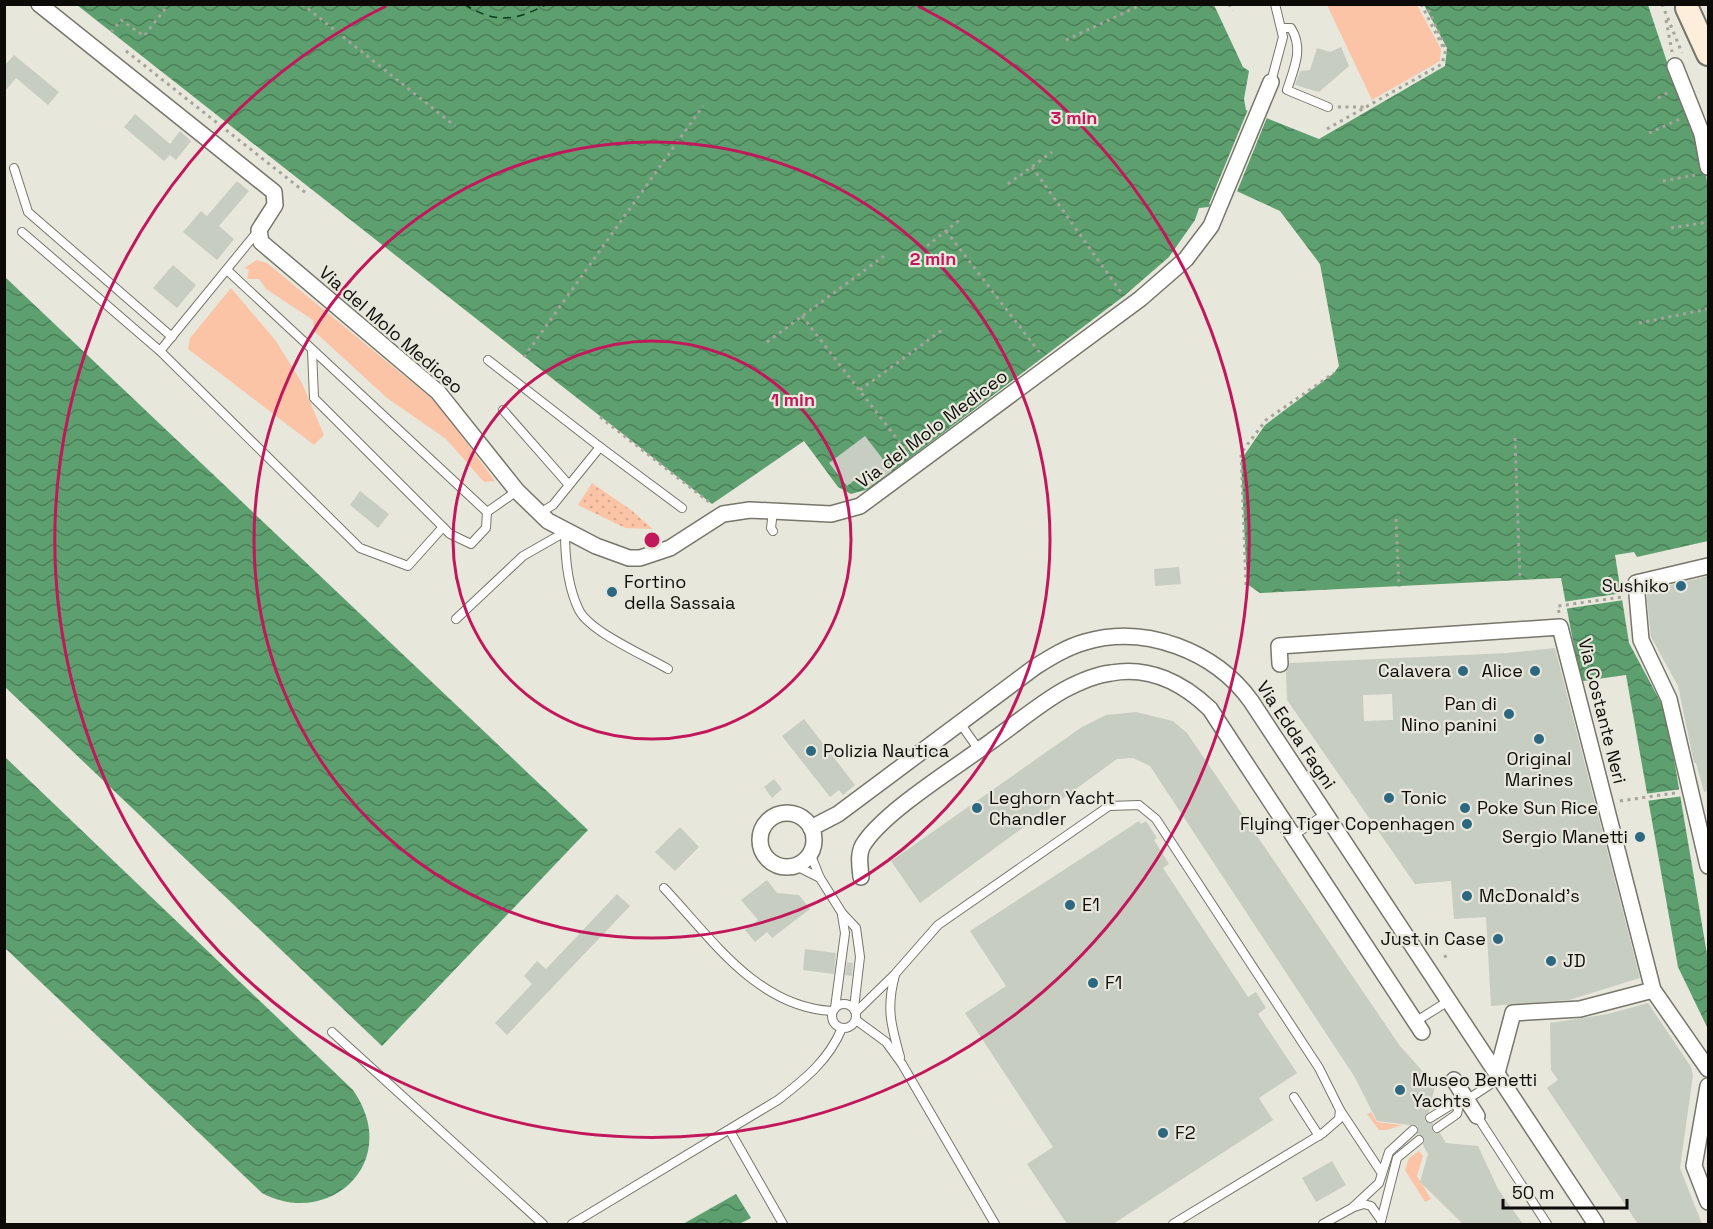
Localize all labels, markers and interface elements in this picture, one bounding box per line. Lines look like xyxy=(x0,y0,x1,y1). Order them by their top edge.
text: 3 min xyxy=(1051,106,1097,129)
text: 2 min xyxy=(910,247,956,270)
street label: Via del Molo Mediceo xyxy=(315,261,468,398)
street label: Via del Molo Mediceo xyxy=(852,364,1012,493)
text: 1 min xyxy=(771,388,815,411)
centre of rings xyxy=(642,530,662,550)
place label: Fortino della Sassaia xyxy=(624,570,735,614)
place label: Sushiko xyxy=(1602,574,1669,597)
marker: Sushiko xyxy=(1674,579,1688,593)
marker: Fortino della Sassaia xyxy=(605,585,619,599)
street label: Via Costante Neri xyxy=(1573,636,1632,786)
place label: Calavera xyxy=(1378,659,1451,682)
place label: Alice xyxy=(1481,659,1523,682)
marker: Calavera xyxy=(1456,664,1470,678)
marker: Alice xyxy=(1528,664,1542,678)
street label: Via Edda Fagni xyxy=(1252,676,1341,793)
place label: Pan di Nino panini xyxy=(1401,692,1497,736)
marker: Pan di Nino panini xyxy=(1502,707,1516,721)
marker: Original Marines xyxy=(1532,732,1546,746)
place label: Polizia Nautica xyxy=(823,739,949,762)
marker: Polizia Nautica xyxy=(804,744,818,758)
place label: Original Marines xyxy=(1505,747,1573,791)
place label: Leghorn Yacht Chandler xyxy=(989,786,1115,830)
place label: Tonic xyxy=(1401,786,1447,809)
marker: Tonic xyxy=(1382,791,1396,805)
place label: Poke Sun Rice xyxy=(1477,796,1598,819)
marker: Leghorn Yacht Chandler xyxy=(970,801,984,815)
marker: Poke Sun Rice xyxy=(1458,801,1472,815)
place label: Flying Tiger Copenhagen xyxy=(1240,812,1455,835)
marker: Flying Tiger Copenhagen xyxy=(1460,817,1474,831)
place label: Sergio Manetti xyxy=(1502,825,1628,848)
marker: Sergio Manetti xyxy=(1633,830,1647,844)
place label: McDonald's xyxy=(1479,884,1580,907)
marker: McDonald's xyxy=(1460,889,1474,903)
place label: E1 xyxy=(1082,893,1100,916)
marker: E1 xyxy=(1063,898,1077,912)
place label: Just in Case xyxy=(1381,927,1486,950)
marker: Just in Case xyxy=(1491,932,1505,946)
place label: JD xyxy=(1563,949,1586,972)
marker: JD xyxy=(1544,954,1558,968)
place label: F1 xyxy=(1105,971,1122,994)
marker: F1 xyxy=(1086,976,1100,990)
place label: Museo Benetti Yachts xyxy=(1412,1068,1537,1112)
marker: Museo Benetti Yachts xyxy=(1393,1083,1407,1097)
place label: F2 xyxy=(1175,1121,1196,1144)
marker: F2 xyxy=(1156,1126,1170,1140)
scale bar xyxy=(1503,1172,1628,1210)
text: 50 m xyxy=(1512,1181,1554,1204)

